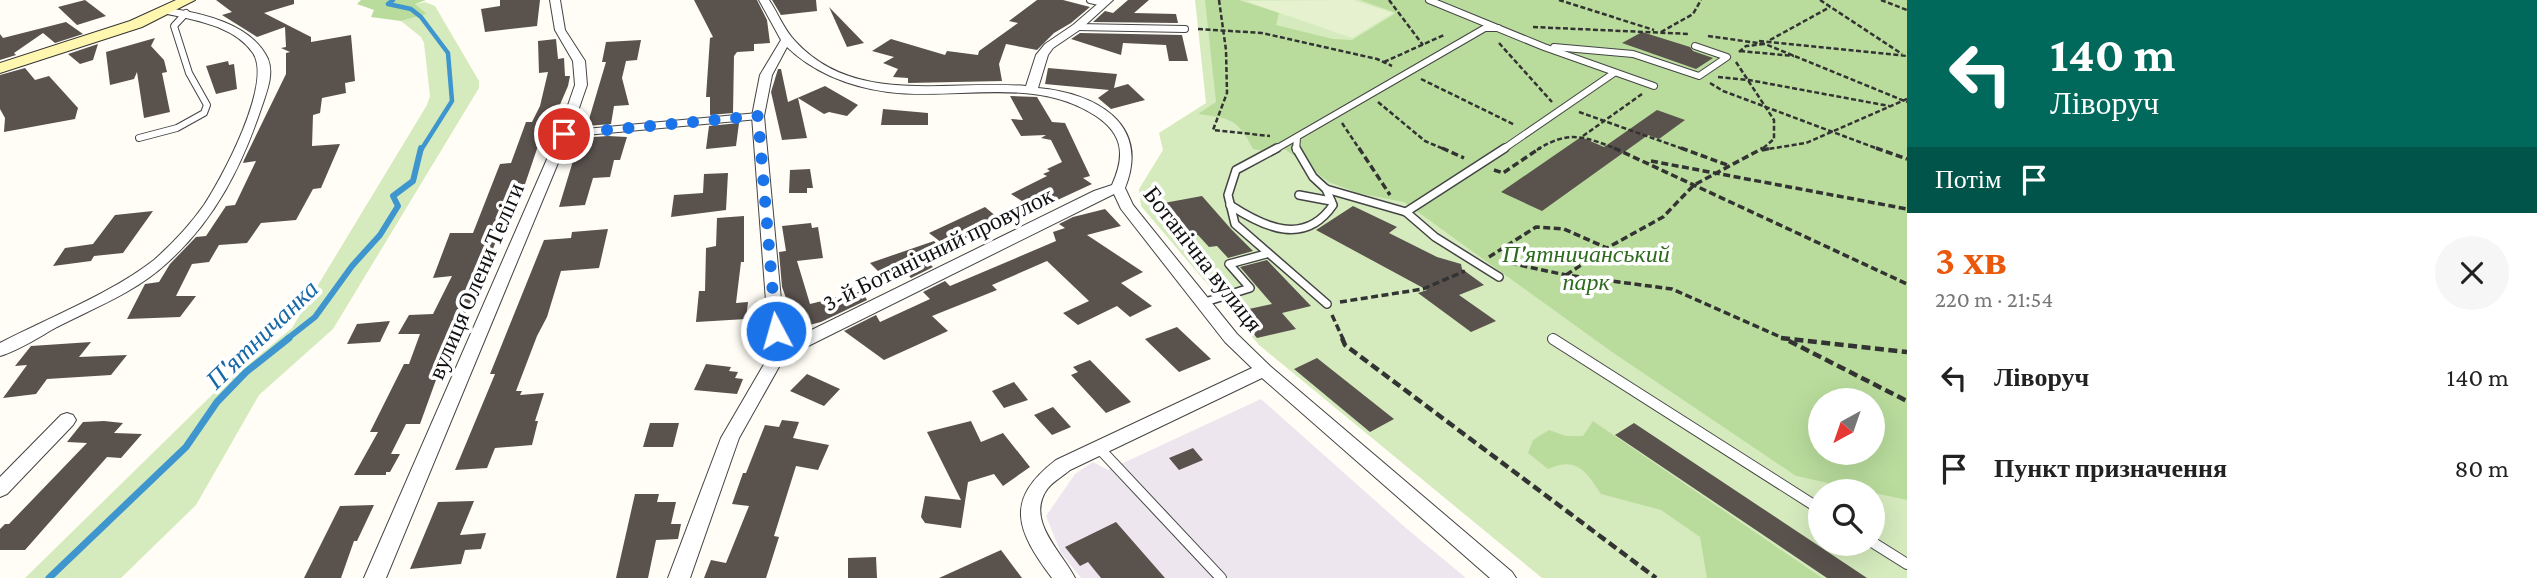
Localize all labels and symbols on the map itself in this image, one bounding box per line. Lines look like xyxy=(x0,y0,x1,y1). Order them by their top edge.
pin xyxy=(534,104,594,164)
street label: вулиця Олени Теліги xyxy=(422,178,529,383)
street label: 3-й Ботанічний провулок xyxy=(818,181,1058,316)
street label: Ботанічна вулиця xyxy=(1138,181,1268,337)
park label: П'ятничанський парк xyxy=(1501,240,1670,295)
water label: П'ятничанка xyxy=(200,274,324,396)
position arrow xyxy=(739,294,813,368)
north arrow xyxy=(1808,388,1885,466)

